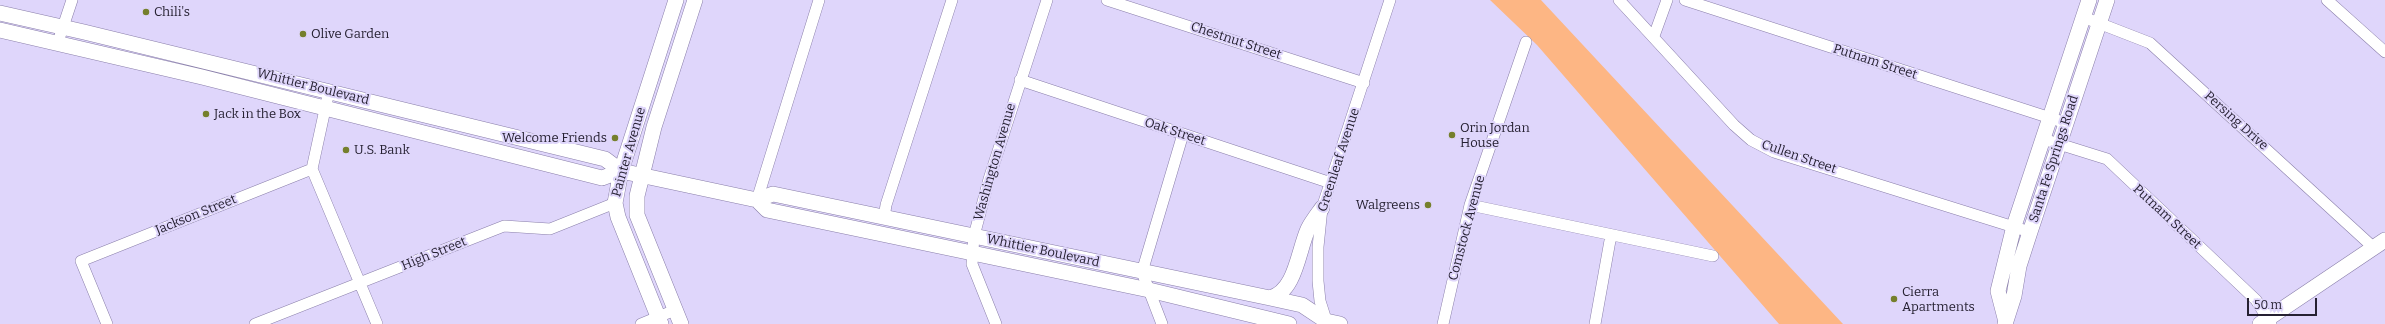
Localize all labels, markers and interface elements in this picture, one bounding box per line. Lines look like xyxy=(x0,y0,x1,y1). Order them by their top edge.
place label: Chili's xyxy=(154,4,190,20)
marker: Chili's xyxy=(141,7,151,17)
street label: Chestnut Street xyxy=(1189,19,1283,63)
place label: Olive Garden xyxy=(311,26,389,42)
marker: Olive Garden xyxy=(298,29,308,39)
street label: Putnam Street xyxy=(1831,41,1919,83)
street label: Whittier Boulevard xyxy=(255,66,371,108)
street label: Persing Drive xyxy=(2201,88,2271,154)
street label: Santa Fe Springs Road xyxy=(2026,93,2082,225)
street label: Washington Avenue xyxy=(971,101,1019,223)
street label: Painter Avenue xyxy=(609,105,649,199)
place label: Jack in the Box xyxy=(214,106,301,122)
street label: Greenleaf Avenue xyxy=(1315,106,1363,214)
marker: Jack in the Box xyxy=(201,109,211,119)
street label: Oak Street xyxy=(1143,115,1207,149)
place label: Orin Jordan House xyxy=(1460,120,1530,151)
place label: Welcome Friends xyxy=(502,130,607,146)
marker: Orin Jordan House xyxy=(1447,130,1457,140)
marker: Welcome Friends xyxy=(610,133,620,143)
street label: Cullen Street xyxy=(1759,137,1839,177)
place label: U.S. Bank xyxy=(354,142,410,158)
marker: U.S. Bank xyxy=(341,145,351,155)
street label: Comstock Avenue xyxy=(1445,174,1489,282)
street label: Putnam Street xyxy=(2130,181,2204,253)
street label: Jackson Street xyxy=(153,192,239,238)
place label: Walgreens xyxy=(1356,197,1420,213)
marker: Walgreens xyxy=(1423,200,1433,210)
street label: Whittier Boulevard xyxy=(985,231,1101,271)
street label: High Street xyxy=(399,234,469,274)
place label: Cierra Apartments xyxy=(1902,284,1975,315)
scale bar xyxy=(2249,290,2319,316)
marker: Cierra Apartments xyxy=(1889,294,1899,304)
text: 50 m xyxy=(2254,298,2282,312)

